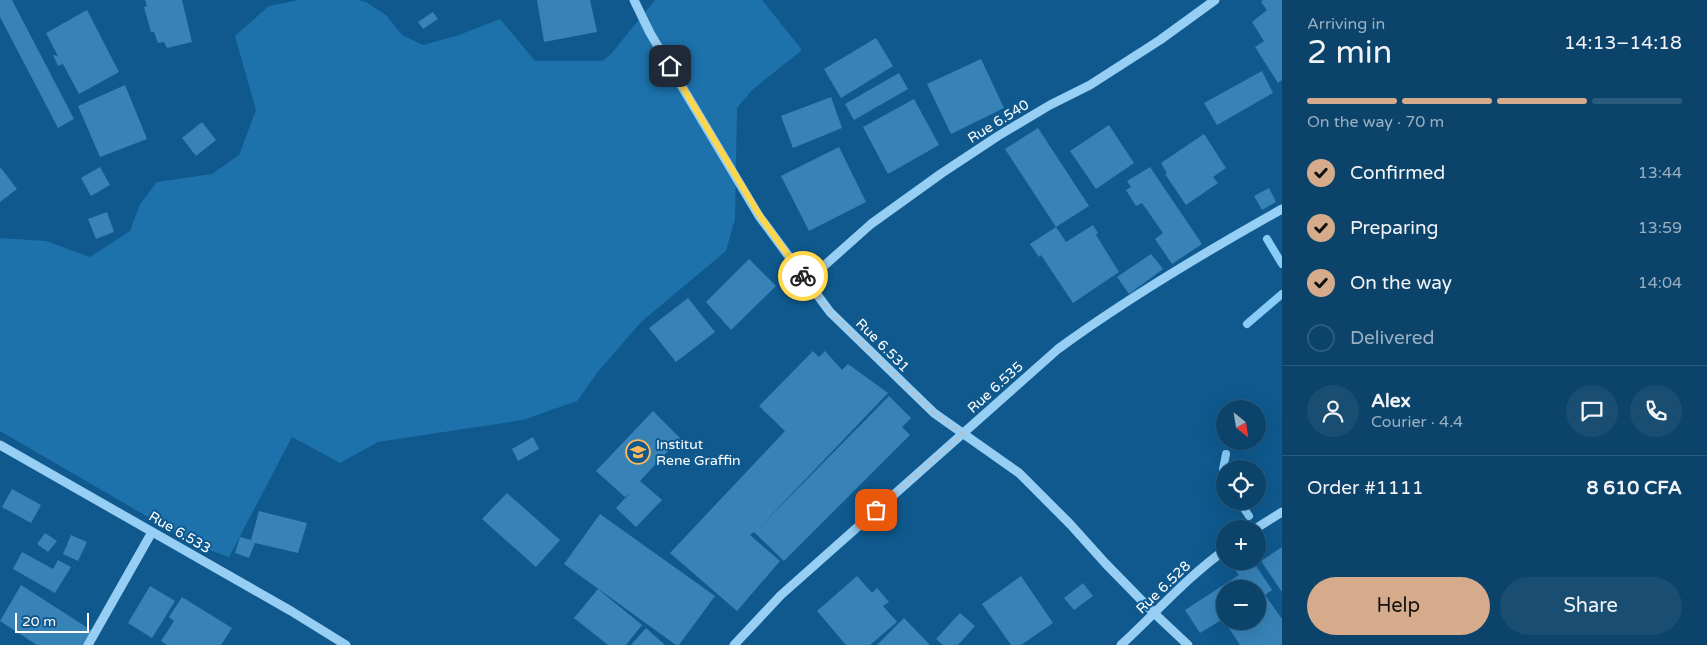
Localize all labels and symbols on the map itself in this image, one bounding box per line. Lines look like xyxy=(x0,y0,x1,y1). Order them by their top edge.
pin xyxy=(649,45,691,87)
street label: Rue 6.540 xyxy=(965,96,1032,147)
courier xyxy=(778,251,828,301)
street label: Rue 6.531 xyxy=(852,315,913,376)
street label: Rue 6.535 xyxy=(964,358,1027,417)
north arrow xyxy=(1216,400,1266,450)
place label: Institut Rene Graffin xyxy=(656,436,741,469)
school or university icon: Institut Rene Graffin xyxy=(625,439,651,465)
pin xyxy=(855,489,897,531)
street label: Rue 6.533 xyxy=(146,508,214,557)
street label: Rue 6.528 xyxy=(1133,557,1194,617)
scale bar xyxy=(15,610,89,633)

